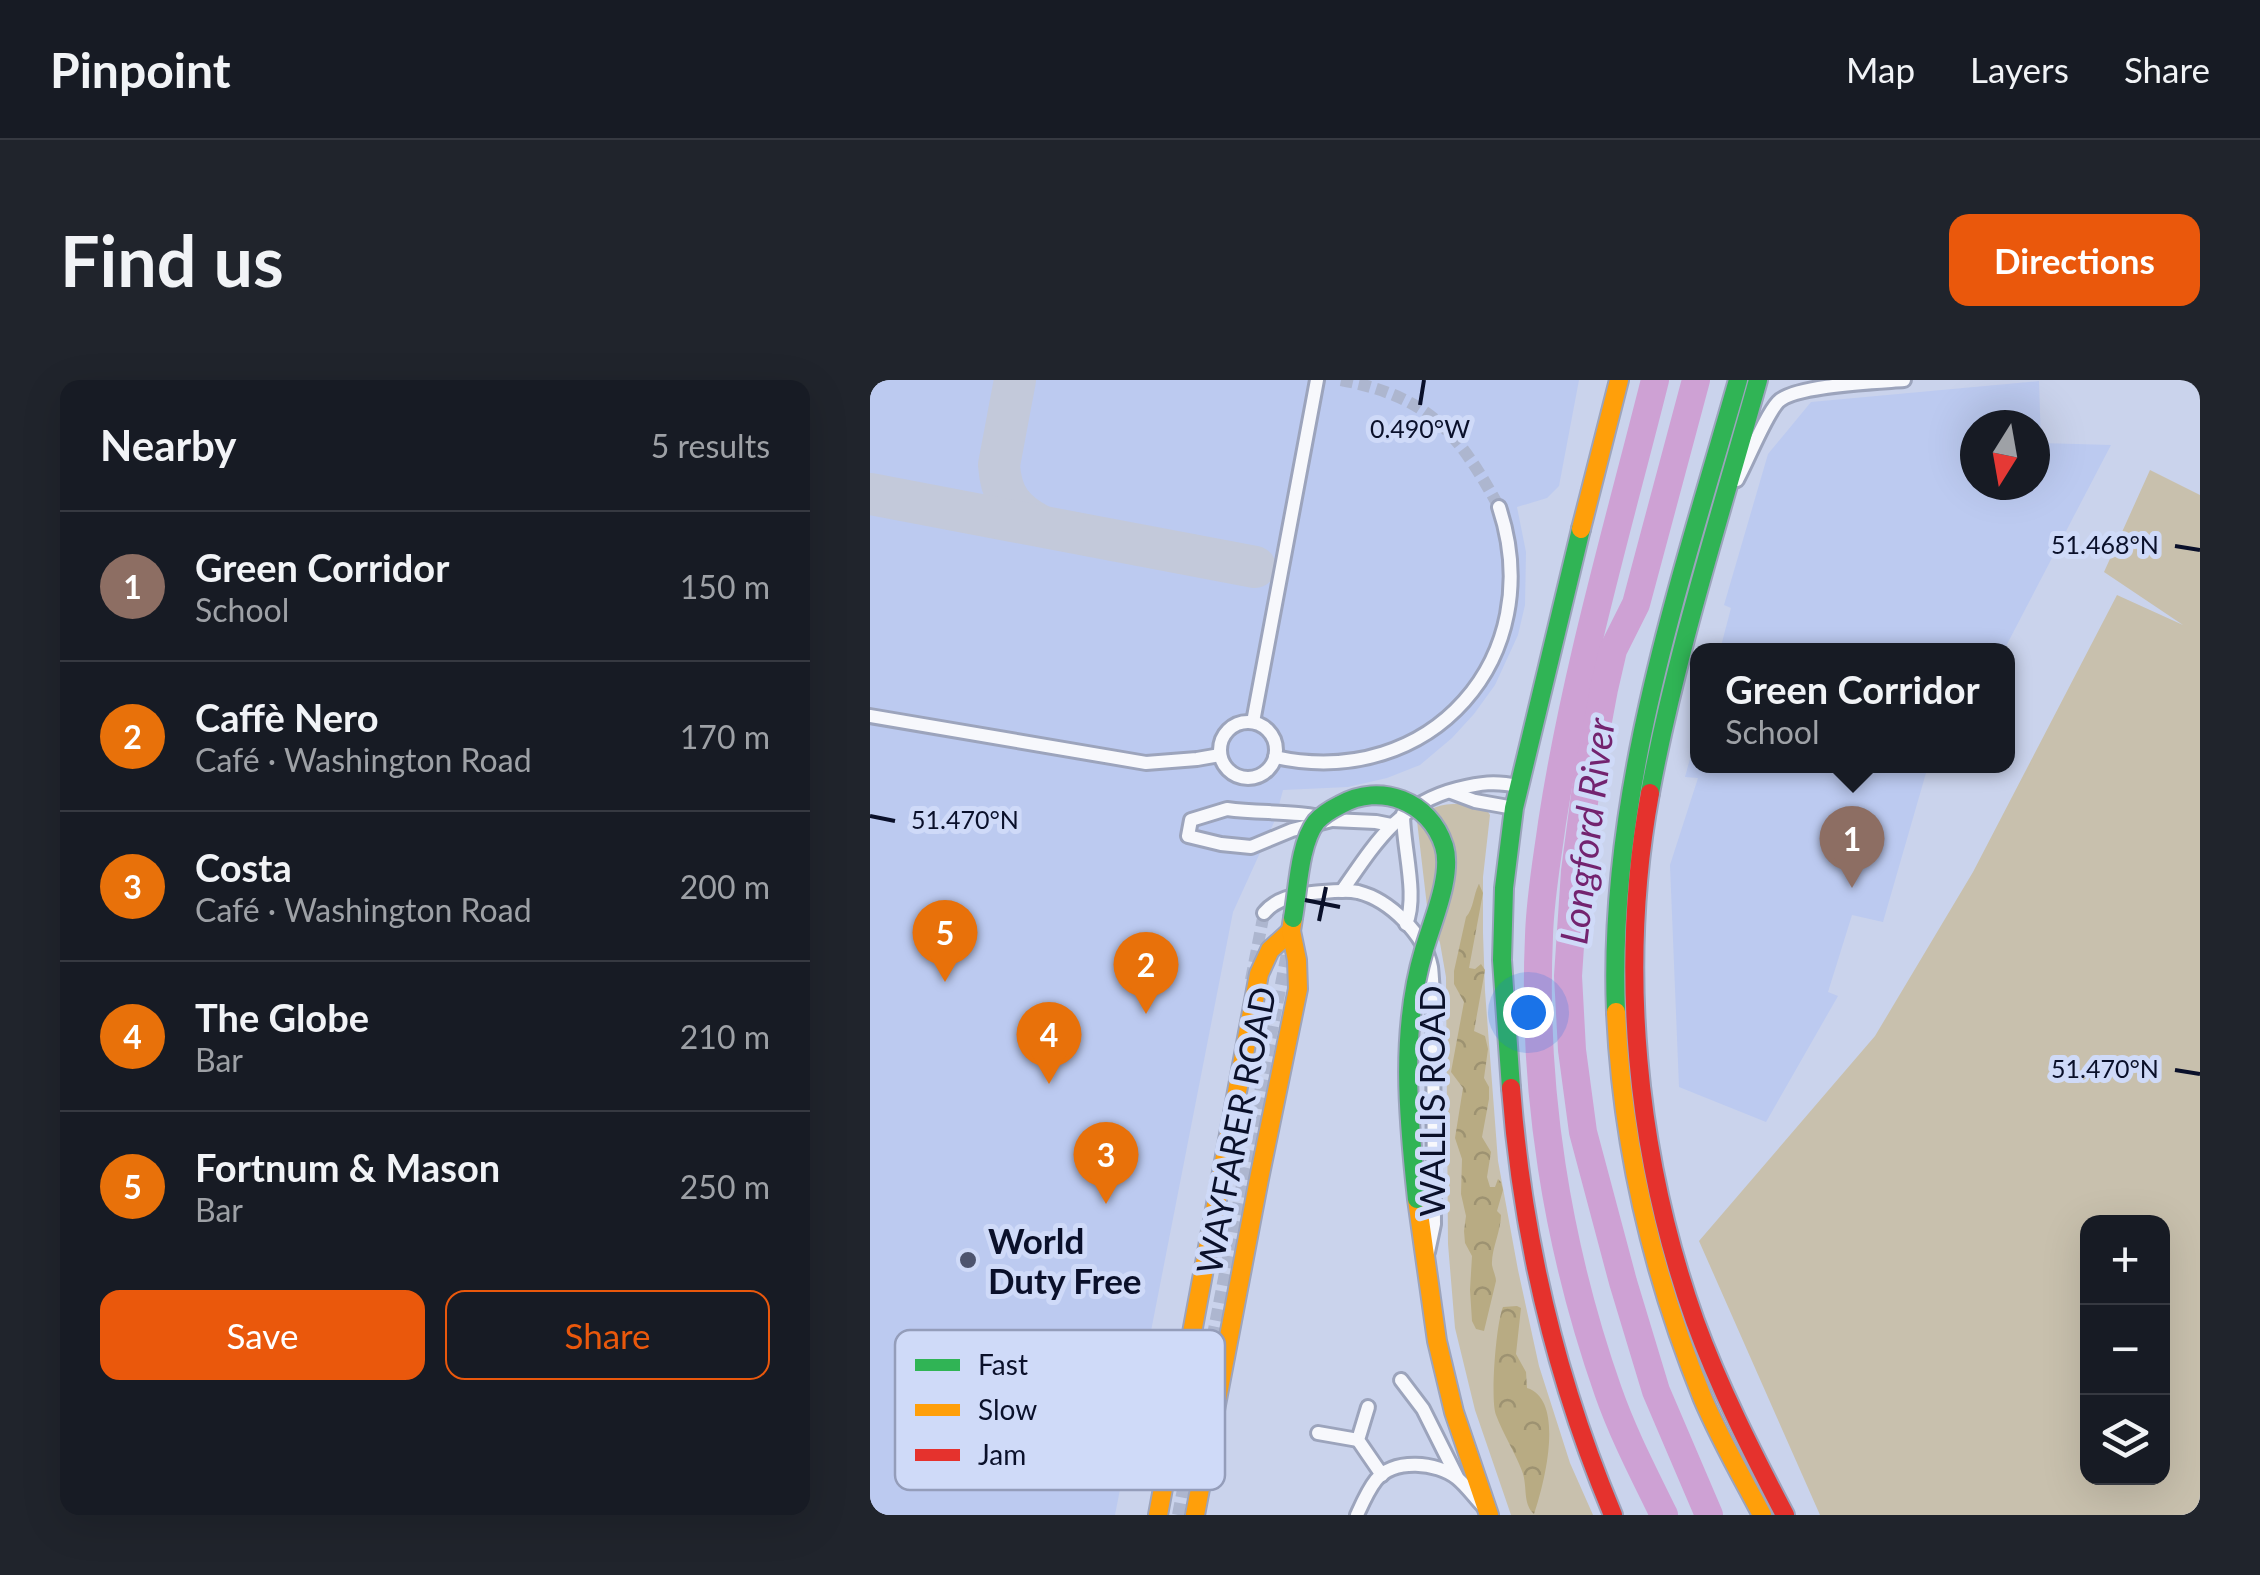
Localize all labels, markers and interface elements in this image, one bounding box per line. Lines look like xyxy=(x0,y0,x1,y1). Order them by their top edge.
text: Pinpoint xyxy=(50,41,231,98)
text: Map xyxy=(1846,48,1915,90)
text: Layers xyxy=(1970,48,2069,90)
text: Share xyxy=(2124,48,2210,90)
button: Directions xyxy=(1949,214,2200,306)
text: Find us xyxy=(60,218,284,302)
north arrow xyxy=(1960,410,2050,500)
text: 0.490°W xyxy=(1370,413,1470,443)
text: Nearby xyxy=(100,420,237,470)
text: 5 results xyxy=(651,426,770,465)
text: 51.468°N xyxy=(2051,529,2159,559)
text: Green Corridor xyxy=(195,544,449,590)
text: 1 xyxy=(123,567,142,606)
text: 150 m xyxy=(680,567,770,606)
text: School xyxy=(195,590,289,629)
popup xyxy=(1690,643,2015,773)
text: Green Corridor xyxy=(1725,666,1980,712)
text: Caffè Nero xyxy=(195,694,378,740)
text: School xyxy=(1725,712,1820,751)
water label: Longford River xyxy=(1549,715,1623,946)
text: 2 xyxy=(123,717,142,756)
text: 170 m xyxy=(680,717,770,756)
text: Café · Washington Road xyxy=(195,740,532,779)
text: 51.470°N xyxy=(911,804,1019,834)
pin: 1 xyxy=(1820,806,1884,888)
text: Costa xyxy=(195,844,292,890)
text: 3 xyxy=(123,867,142,906)
text: 200 m xyxy=(680,867,770,906)
text: Café · Washington Road xyxy=(195,890,532,929)
pin: 5 xyxy=(912,900,978,982)
pin: 2 xyxy=(1114,932,1178,1014)
street label: WAYFARER ROAD xyxy=(1187,983,1283,1277)
street label: WALLIS ROAD xyxy=(1410,985,1452,1217)
your location xyxy=(1503,987,1554,1038)
text: The Globe xyxy=(195,994,369,1040)
pin: 4 xyxy=(1016,1002,1082,1084)
text: 4 xyxy=(123,1017,142,1056)
text: 210 m xyxy=(680,1017,770,1056)
text: Bar xyxy=(195,1040,243,1079)
text: 51.470°N xyxy=(2051,1053,2159,1083)
pin: 3 xyxy=(1074,1122,1138,1204)
text: Fortnum & Mason xyxy=(195,1144,500,1190)
text: 5 xyxy=(123,1167,142,1206)
text: 250 m xyxy=(680,1167,770,1206)
text: Bar xyxy=(195,1190,243,1229)
map controls xyxy=(2080,1215,2170,1485)
button: + xyxy=(2080,1215,2170,1305)
place label: World Duty Free xyxy=(988,1219,1142,1301)
marker: World Duty Free xyxy=(957,1249,979,1271)
button: Save xyxy=(100,1290,425,1380)
button: Share xyxy=(445,1290,770,1380)
button: − xyxy=(2080,1305,2170,1395)
legend xyxy=(895,1330,1225,1490)
text: Fast xyxy=(978,1347,1028,1381)
text: Slow xyxy=(978,1392,1037,1426)
button: layers xyxy=(2080,1395,2170,1485)
text: Jam xyxy=(978,1437,1026,1471)

